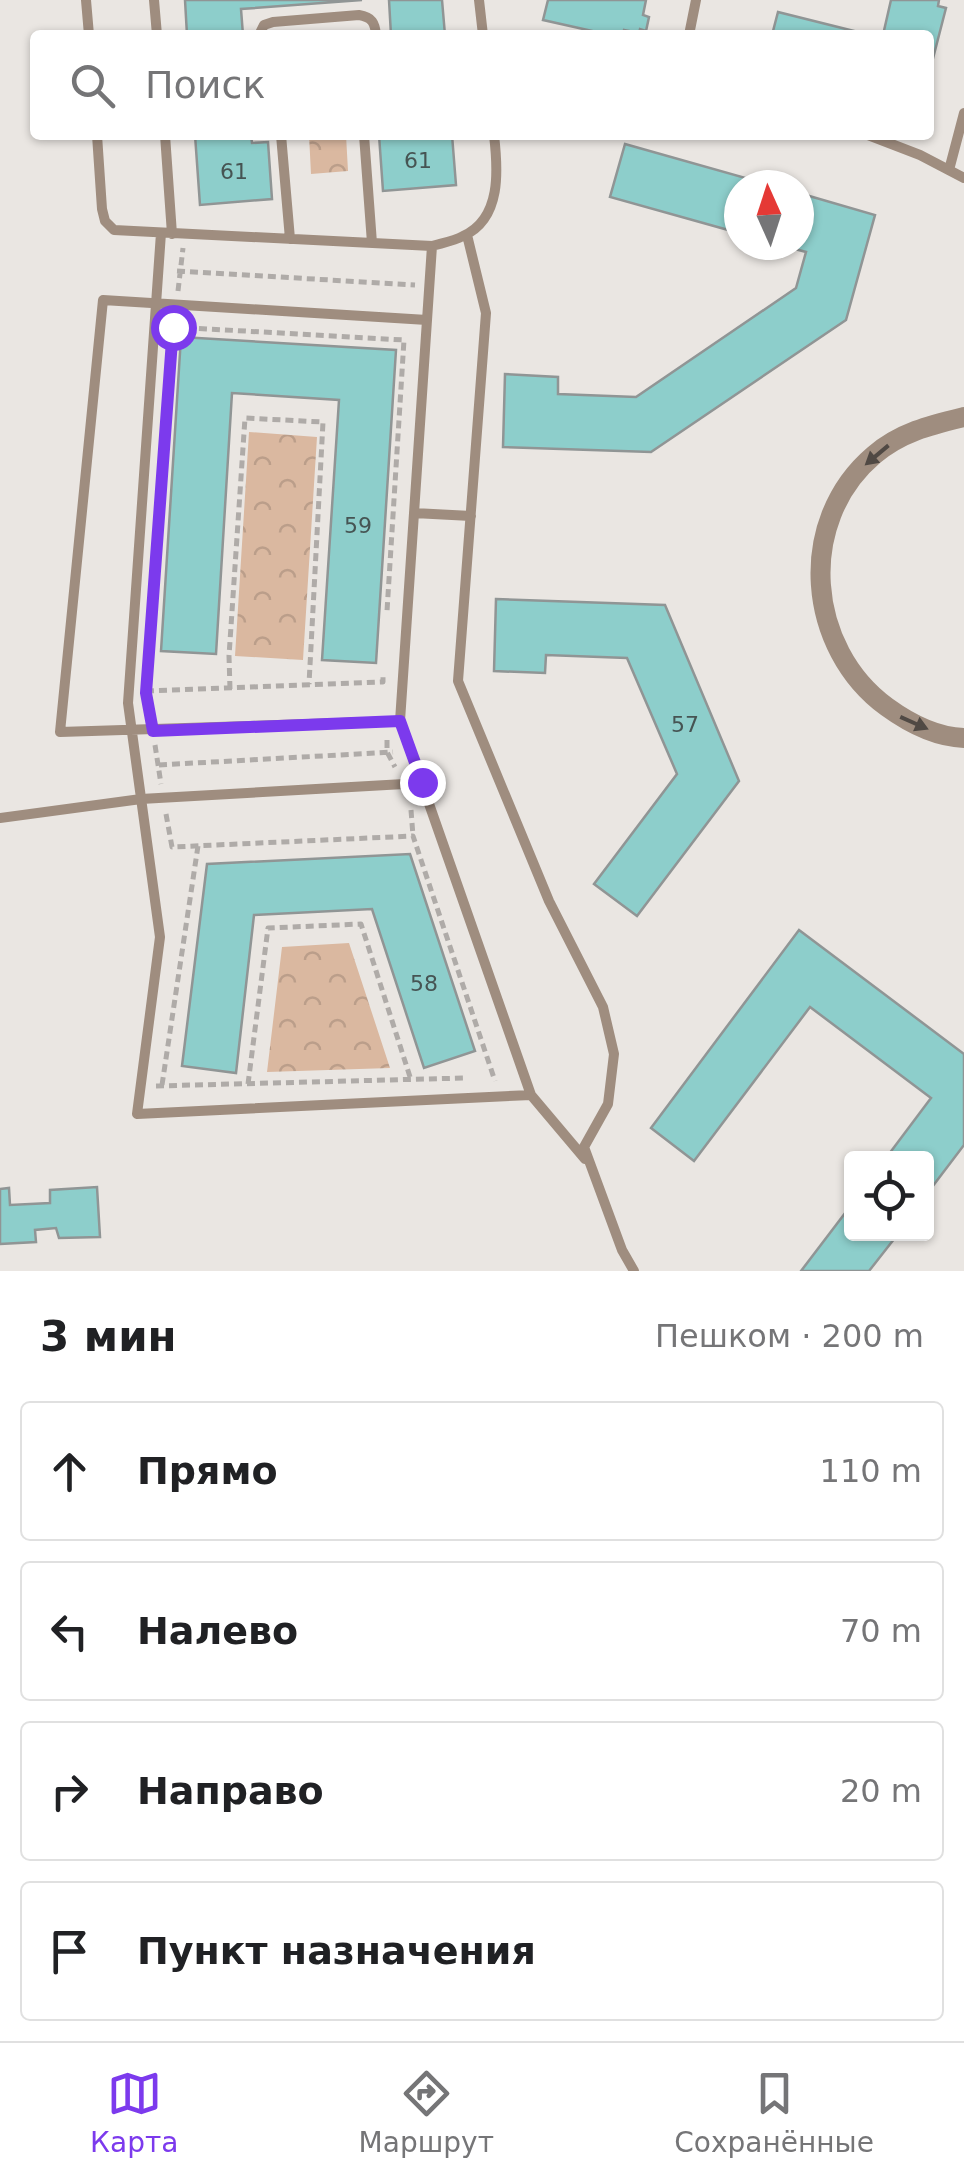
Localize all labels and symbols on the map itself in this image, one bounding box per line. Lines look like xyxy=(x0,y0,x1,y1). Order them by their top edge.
house number: 61 xyxy=(404,148,432,173)
house number: 61 xyxy=(220,159,248,184)
north arrow xyxy=(724,170,814,260)
route start xyxy=(151,305,197,351)
one-way arrow xyxy=(865,444,890,466)
house number: 59 xyxy=(344,513,372,538)
house number: 57 xyxy=(671,712,699,737)
one-way arrow xyxy=(900,715,929,731)
route end xyxy=(400,760,446,806)
house number: 58 xyxy=(410,971,438,996)

